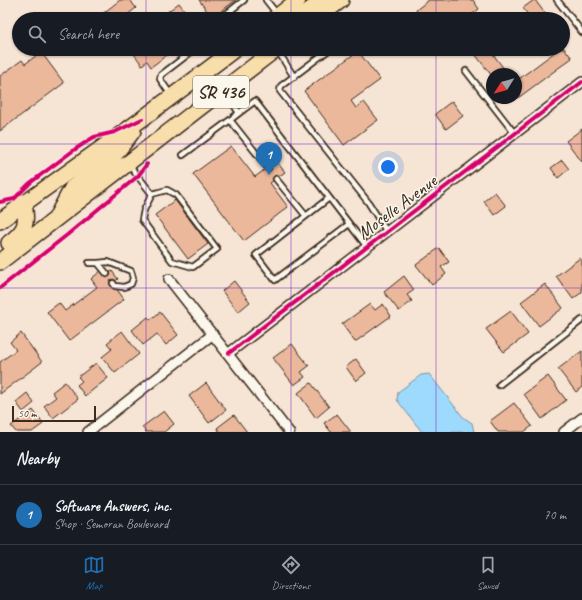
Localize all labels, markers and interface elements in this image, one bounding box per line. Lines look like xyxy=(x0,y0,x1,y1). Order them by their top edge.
search box xyxy=(12,12,570,56)
icon: search xyxy=(26,23,48,45)
text: Search here xyxy=(58,25,119,44)
north arrow xyxy=(486,68,522,104)
road number: SR 436 xyxy=(193,76,249,108)
pin: 1 xyxy=(256,142,282,175)
your location xyxy=(378,157,398,177)
street label: Moselle Avenue xyxy=(352,168,443,245)
scale bar xyxy=(12,404,96,423)
text: 50 m xyxy=(18,406,37,420)
text: Nearby xyxy=(16,448,59,469)
text: Software Answers, inc. xyxy=(54,497,171,516)
text: 1 xyxy=(26,507,32,523)
text: 70 m xyxy=(544,507,566,523)
text: Shop · Semoran Boulevard xyxy=(54,516,168,532)
tab: Map xyxy=(83,554,105,592)
tab: Directions xyxy=(272,554,310,592)
tab: Saved xyxy=(477,554,499,592)

